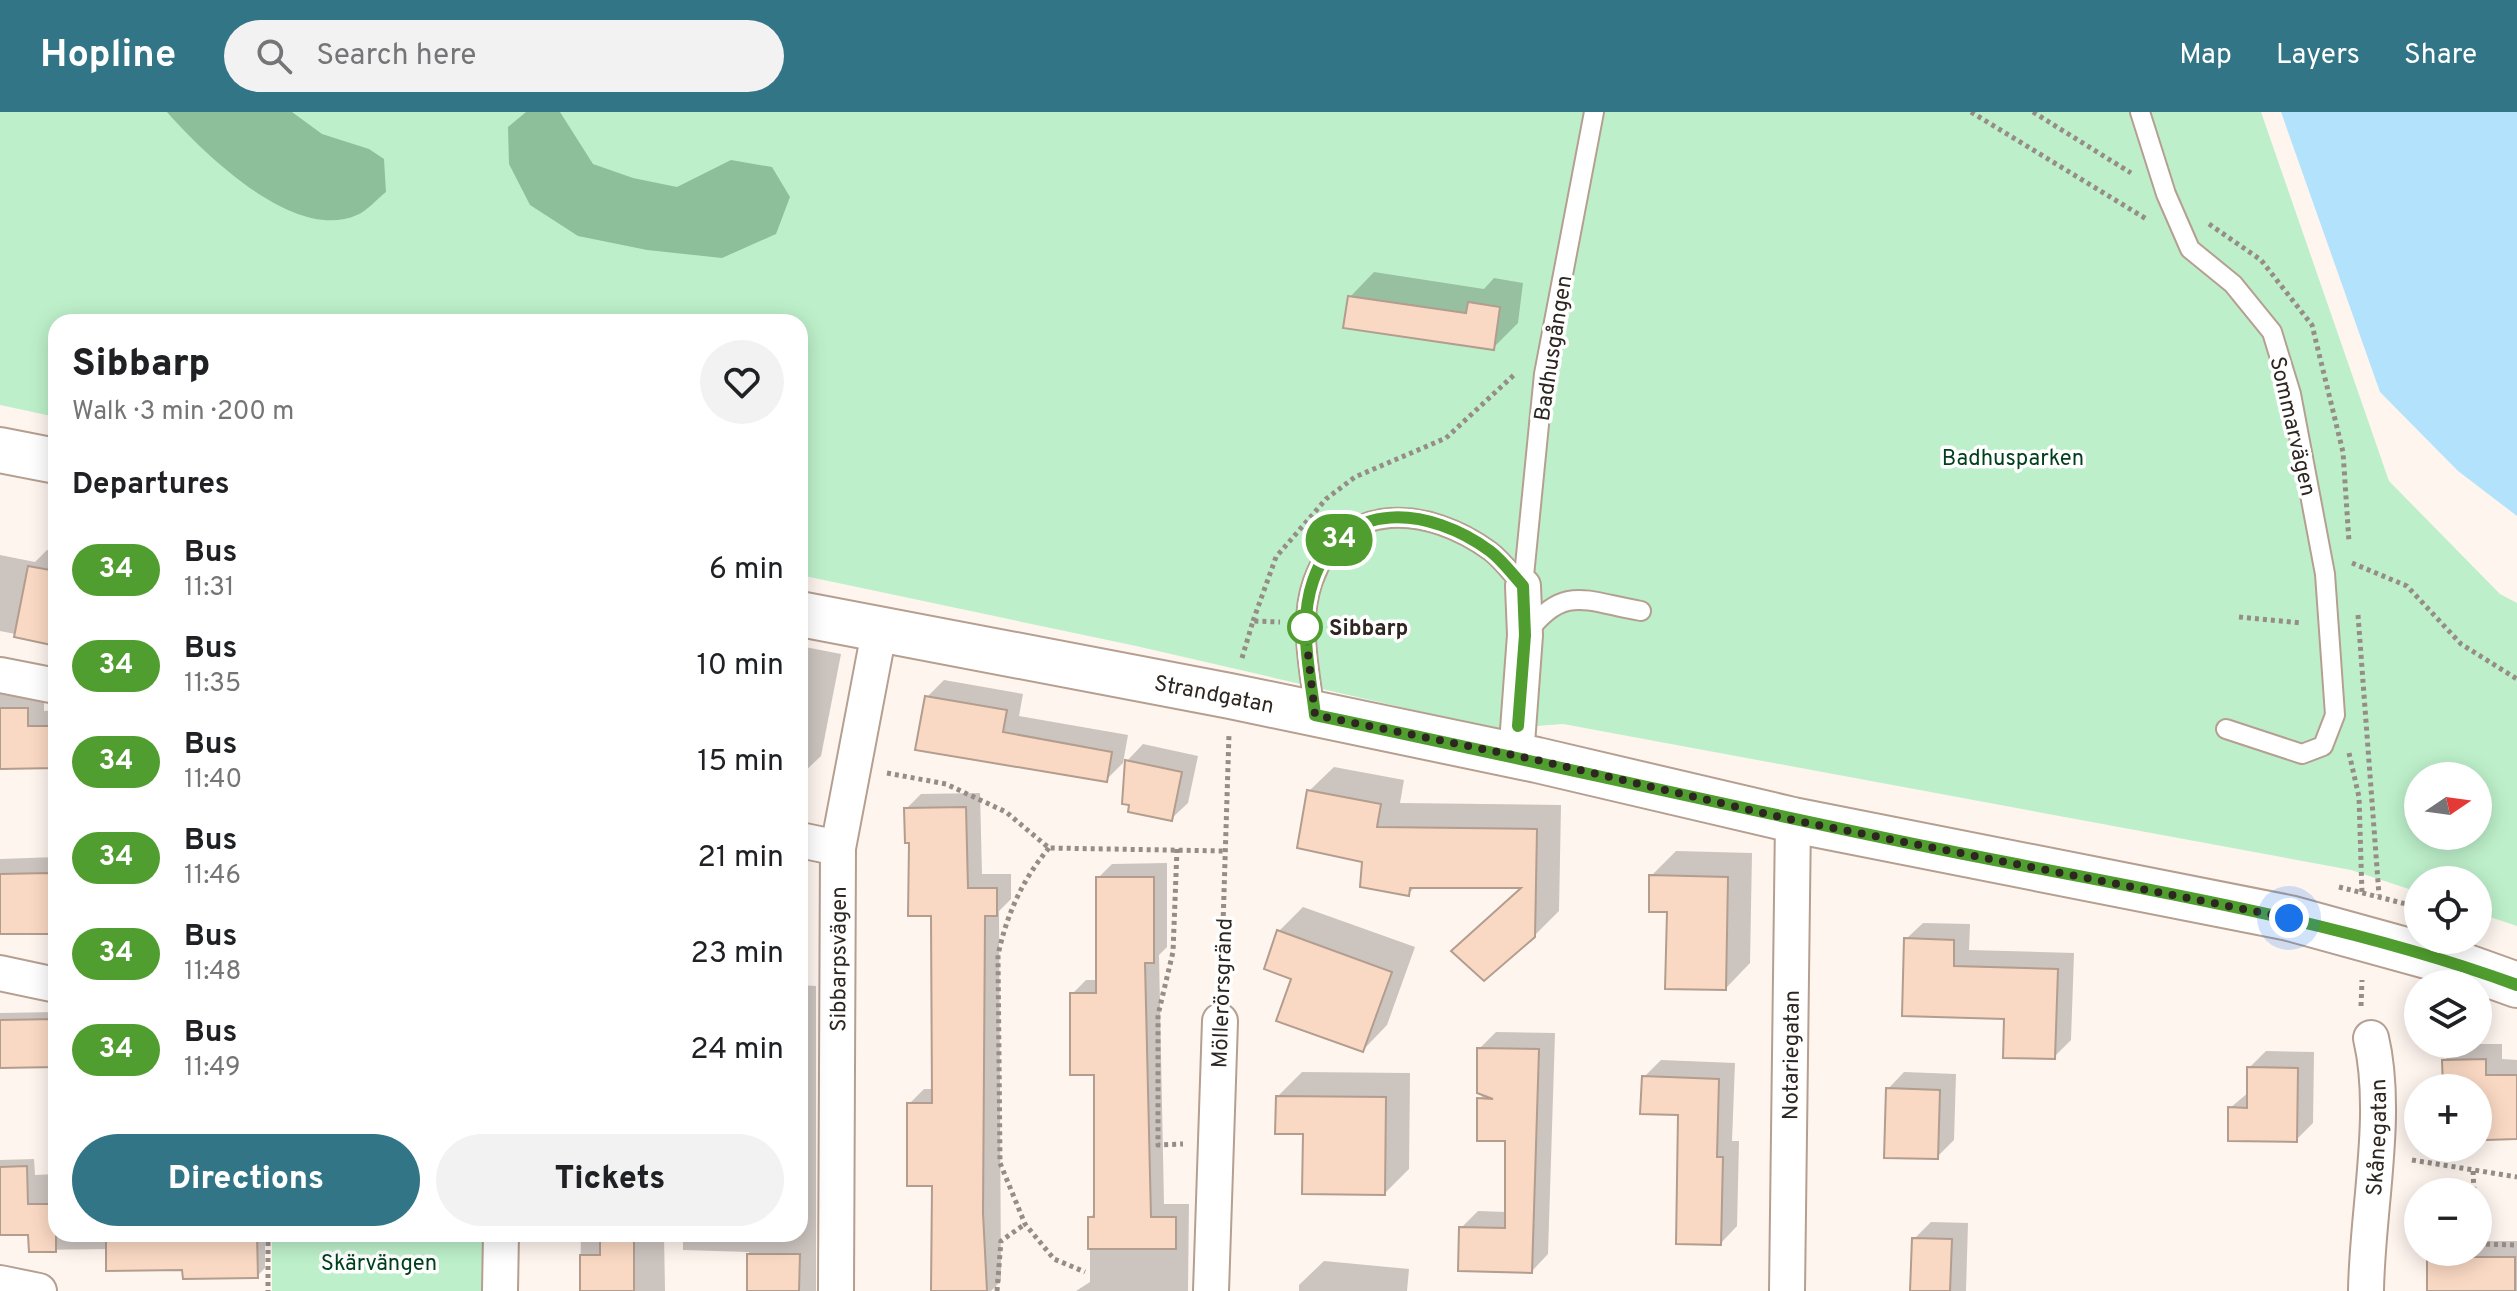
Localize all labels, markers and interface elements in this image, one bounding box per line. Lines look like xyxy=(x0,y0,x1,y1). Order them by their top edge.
search box xyxy=(224,20,784,92)
text: Hopline xyxy=(40,32,176,81)
icon: search xyxy=(252,34,296,78)
text: Search here xyxy=(316,38,477,75)
text: Map xyxy=(2179,38,2232,74)
text: Layers xyxy=(2276,38,2360,74)
text: Share xyxy=(2404,38,2477,74)
street label: Badhusgången xyxy=(1530,274,1579,423)
button: heart xyxy=(700,340,784,424)
text: Sibbarp xyxy=(72,341,210,390)
street label: Sommarvägen xyxy=(2262,354,2321,499)
text: Walk · 3 min · 200 m xyxy=(72,396,294,429)
park label: Badhusparken xyxy=(1942,446,2084,473)
text: Departures xyxy=(72,467,230,504)
line badge: 34 xyxy=(1303,514,1375,566)
text: 34 xyxy=(1322,522,1356,558)
text: Bus xyxy=(184,535,237,572)
text: 34 xyxy=(99,552,133,588)
text: 6 min xyxy=(709,552,784,589)
text: 11:31 xyxy=(184,572,235,605)
marker: Sibbarp xyxy=(1288,610,1322,644)
place label: Sibbarp xyxy=(1329,616,1408,643)
text: Bus xyxy=(184,631,237,668)
text: 34 xyxy=(99,648,133,684)
text: 10 min xyxy=(697,648,784,685)
text: 11:35 xyxy=(184,668,241,701)
street label: Strandgatan xyxy=(1152,671,1276,721)
text: Bus xyxy=(184,727,237,764)
text: 34 xyxy=(99,744,133,780)
text: 15 min xyxy=(697,744,784,781)
north arrow xyxy=(2404,762,2492,850)
map controls xyxy=(2404,762,2492,1266)
text: 11:40 xyxy=(184,764,242,797)
text: Bus xyxy=(184,823,237,860)
text: 34 xyxy=(99,840,133,876)
text: 21 min xyxy=(697,840,784,877)
text: 11:46 xyxy=(184,860,241,893)
button: locate xyxy=(2404,866,2492,954)
street label: Sibbarpsvägen xyxy=(826,886,854,1032)
your location xyxy=(2269,898,2309,938)
street label: Möllerörsgränd xyxy=(1207,917,1240,1069)
text: Bus xyxy=(184,919,237,956)
text: 34 xyxy=(99,936,133,972)
text: 23 min xyxy=(691,936,784,973)
text: 11:48 xyxy=(184,956,241,989)
button: layers xyxy=(2404,970,2492,1058)
street label: Notariegatan xyxy=(1778,990,1807,1120)
text: Bus xyxy=(184,1015,237,1052)
text: 34 xyxy=(99,1032,133,1068)
text: 24 min xyxy=(690,1032,784,1069)
text: 11:49 xyxy=(184,1052,241,1085)
button: + xyxy=(2404,1074,2492,1162)
street label: Skånegatan xyxy=(2362,1078,2394,1197)
button: Directions xyxy=(72,1134,420,1226)
button: Tickets xyxy=(436,1134,784,1226)
button: − xyxy=(2404,1178,2492,1266)
park label: Skärvängen xyxy=(321,1251,437,1278)

